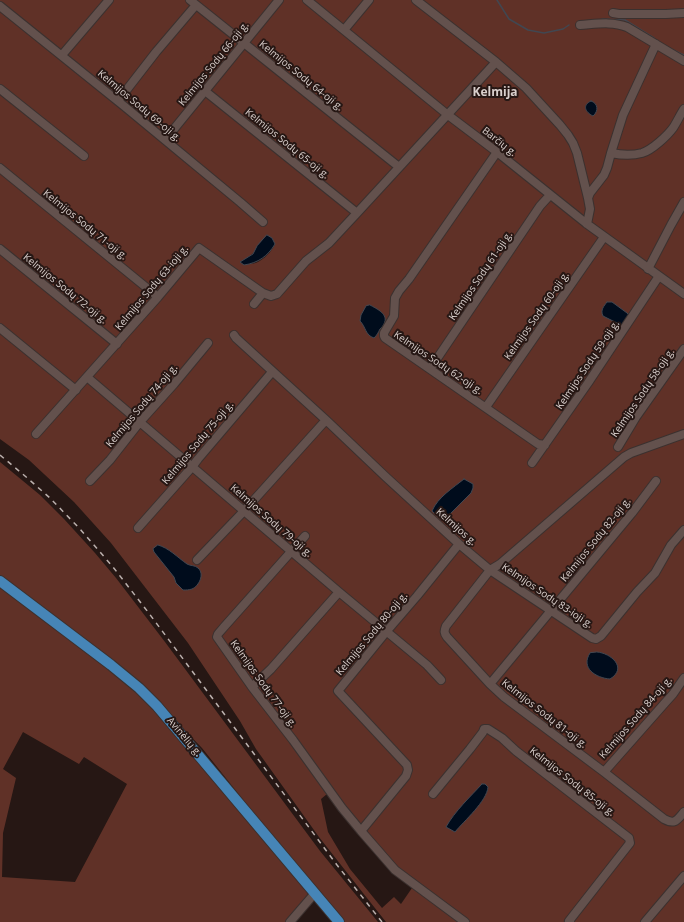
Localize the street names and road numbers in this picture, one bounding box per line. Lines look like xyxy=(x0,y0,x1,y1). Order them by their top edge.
street label: Kelmijos Sodų 66-oji g. xyxy=(176,20,252,108)
street label: Kelmijos Sodų 64-oji g. xyxy=(257,38,345,114)
street label: Kelmijos Sodų 69-oji g. xyxy=(95,68,183,144)
street label: Kelmijos Sodų 65-oji g. xyxy=(243,106,331,182)
street label: Barčių g. xyxy=(479,125,519,159)
street label: Kelmijos Sodų 71-oji g. xyxy=(41,187,129,263)
street label: Kelmijos Sodų 61-oji g. xyxy=(447,229,515,323)
street label: Kelmijos Sodų 63-ioji g. xyxy=(113,243,191,333)
street label: Kelmijos Sodų 72-oji g. xyxy=(21,251,109,327)
street label: Kelmijos Sodų 60-oji g. xyxy=(502,270,572,362)
street label: Kelmijos Sodų 59-oji g. xyxy=(554,318,622,412)
street label: Kelmijos Sodų 62-oji g. xyxy=(391,329,485,397)
street label: Kelmijos Sodų 58-oji g. xyxy=(609,346,677,440)
street label: Kelmijos Sodų 74-oji g. xyxy=(104,362,180,450)
street label: Kelmijos Sodų 75-oji g. xyxy=(160,399,236,487)
street label: Kelmijos Sodų 79-oji g. xyxy=(228,482,314,560)
street label: Kelmijos Sodų 82-oji g. xyxy=(558,496,634,584)
street label: Kelmijos g. xyxy=(433,506,479,548)
street label: Kelmijos Sodų 83-ioji g. xyxy=(499,561,595,631)
street label: Kelmijos Sodų 80-oji g. xyxy=(334,590,410,678)
street label: Kelmijos Sodų 77-oji g. xyxy=(227,638,299,730)
street label: Kelmijos Sodų 84-oji g. xyxy=(597,675,675,761)
street label: Kelmijos Sodų 81-oji g. xyxy=(499,677,589,751)
street label: Avinėlių g. xyxy=(164,715,204,759)
street label: Kelmijos Sodų 85-oji g. xyxy=(527,745,617,819)

